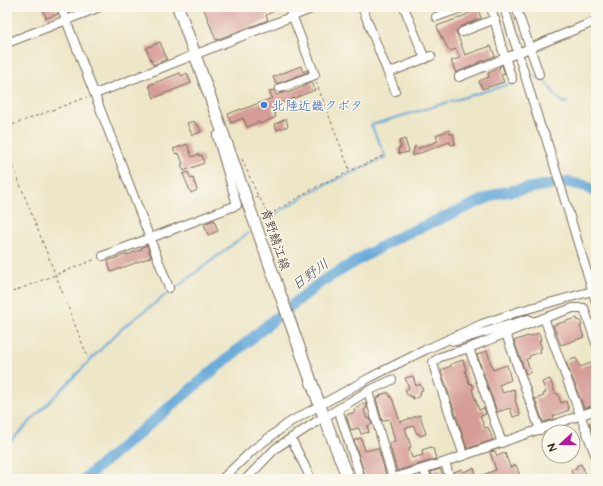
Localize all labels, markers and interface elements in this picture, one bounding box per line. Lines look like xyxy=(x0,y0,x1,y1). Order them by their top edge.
place label: 北陸近畿クボタ xyxy=(272,97,363,115)
marker: 北陸近畿クボタ xyxy=(259,100,269,110)
street label: 青野鯖江線 xyxy=(256,206,294,274)
water label: 日野川 xyxy=(288,254,333,295)
north arrow xyxy=(541,424,581,464)
text: N xyxy=(544,441,560,453)

